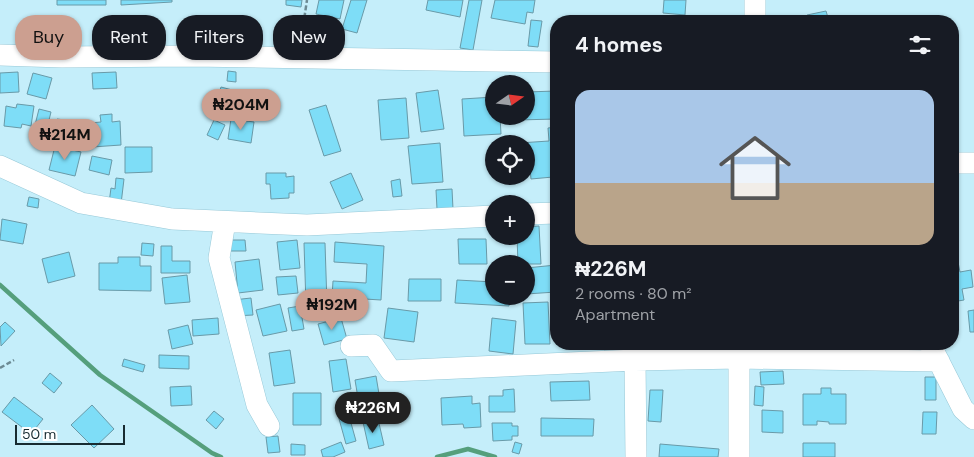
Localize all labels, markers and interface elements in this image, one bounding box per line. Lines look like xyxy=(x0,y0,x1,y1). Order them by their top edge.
chip: Buy xyxy=(15,15,82,60)
chip: Rent xyxy=(92,15,166,60)
chip: Filters xyxy=(176,15,263,60)
chip: New xyxy=(273,15,345,60)
text: 4 homes xyxy=(575,31,663,59)
icon: filters xyxy=(906,31,934,59)
north arrow xyxy=(485,75,535,125)
map controls xyxy=(485,75,535,305)
pin: ₦204M xyxy=(206,88,276,131)
text: ₦204M xyxy=(213,94,269,115)
pin: ₦214M xyxy=(30,119,100,161)
icon: home xyxy=(710,123,800,213)
text: ₦214M xyxy=(39,124,91,145)
button: locate xyxy=(485,135,535,185)
button: + xyxy=(485,195,535,245)
button: − xyxy=(485,255,535,305)
text: ₦226M xyxy=(575,255,646,283)
text: 2 rooms · 80 m² xyxy=(575,283,692,304)
pin: ₦192M xyxy=(297,288,367,331)
text: ₦192M xyxy=(307,294,357,315)
text: Apartment xyxy=(575,304,655,325)
pin: ₦226M xyxy=(338,392,408,434)
text: ₦226M xyxy=(346,397,400,418)
scale bar xyxy=(15,422,125,445)
text: 50 m xyxy=(22,425,56,443)

